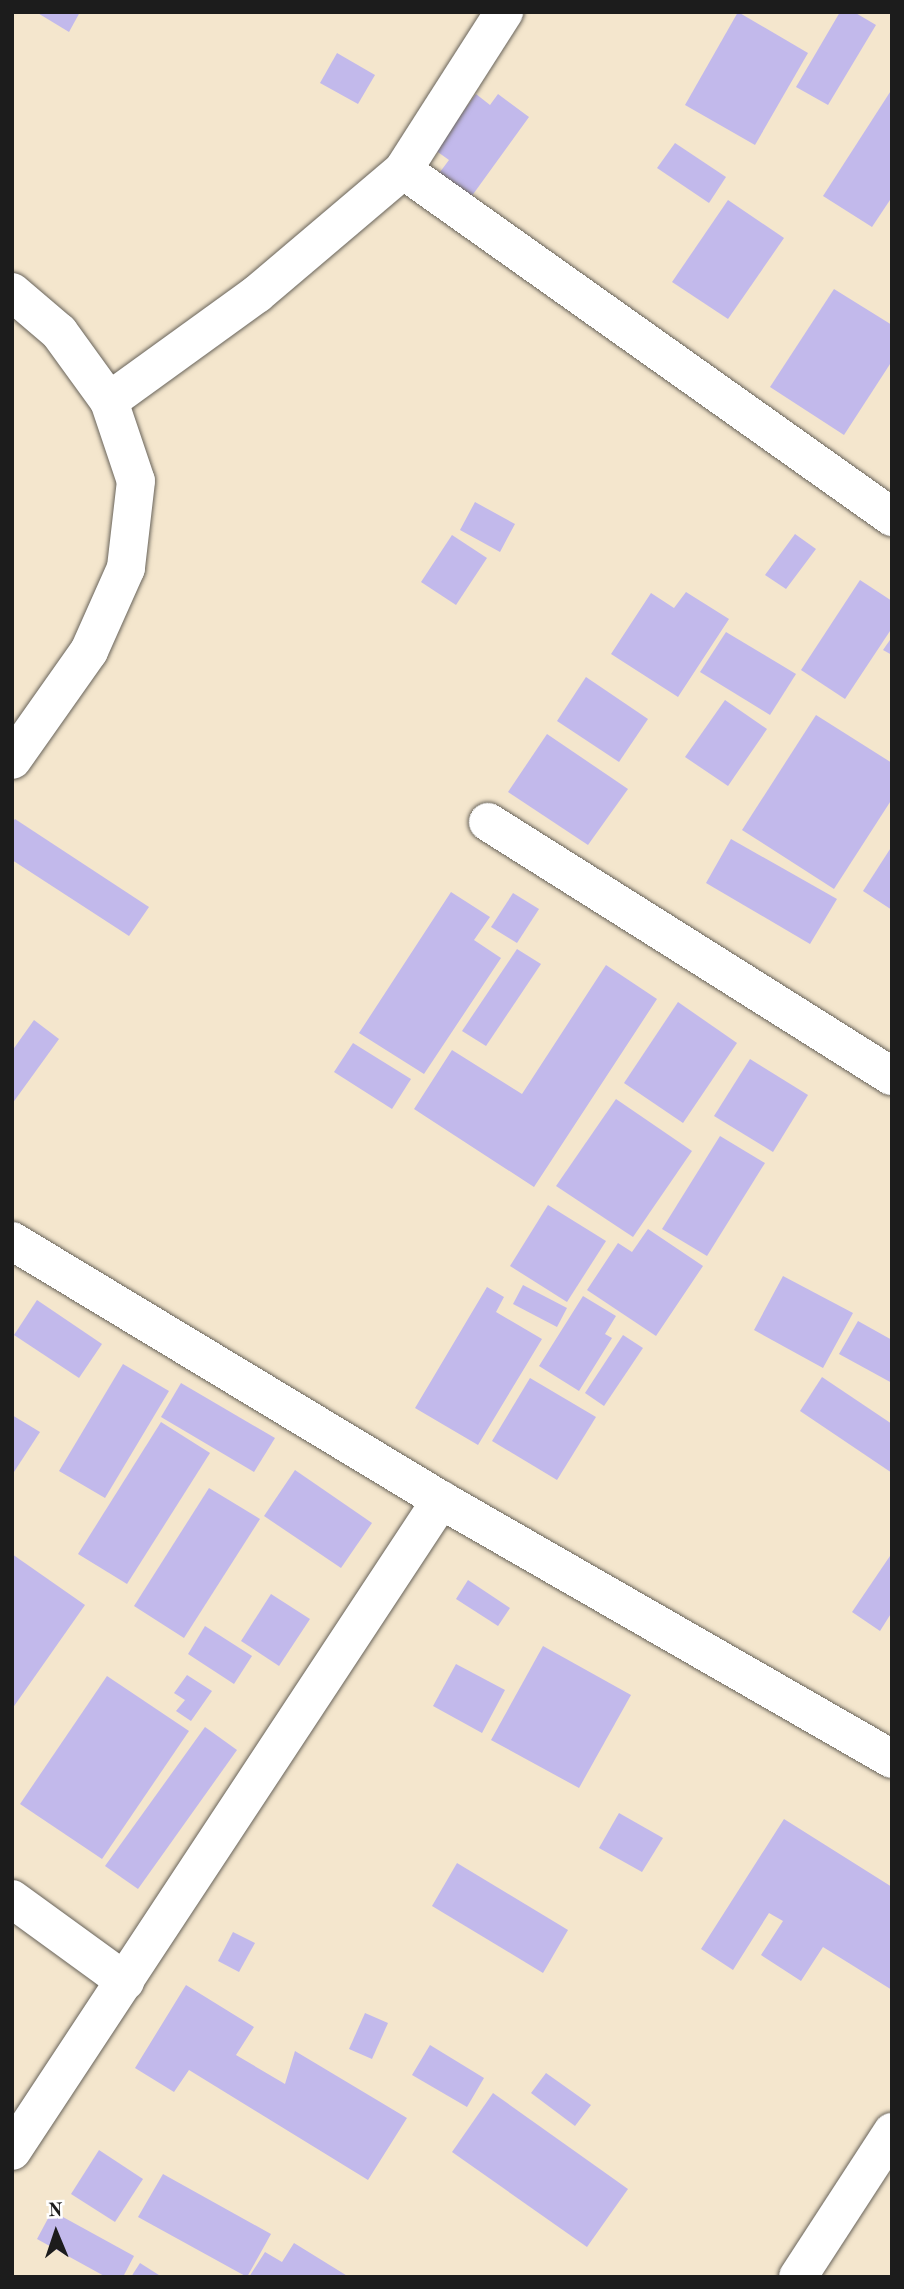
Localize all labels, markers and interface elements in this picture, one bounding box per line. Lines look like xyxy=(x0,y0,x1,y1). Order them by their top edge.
north arrow xyxy=(21,2198,91,2268)
text: N xyxy=(48,2202,63,2221)

